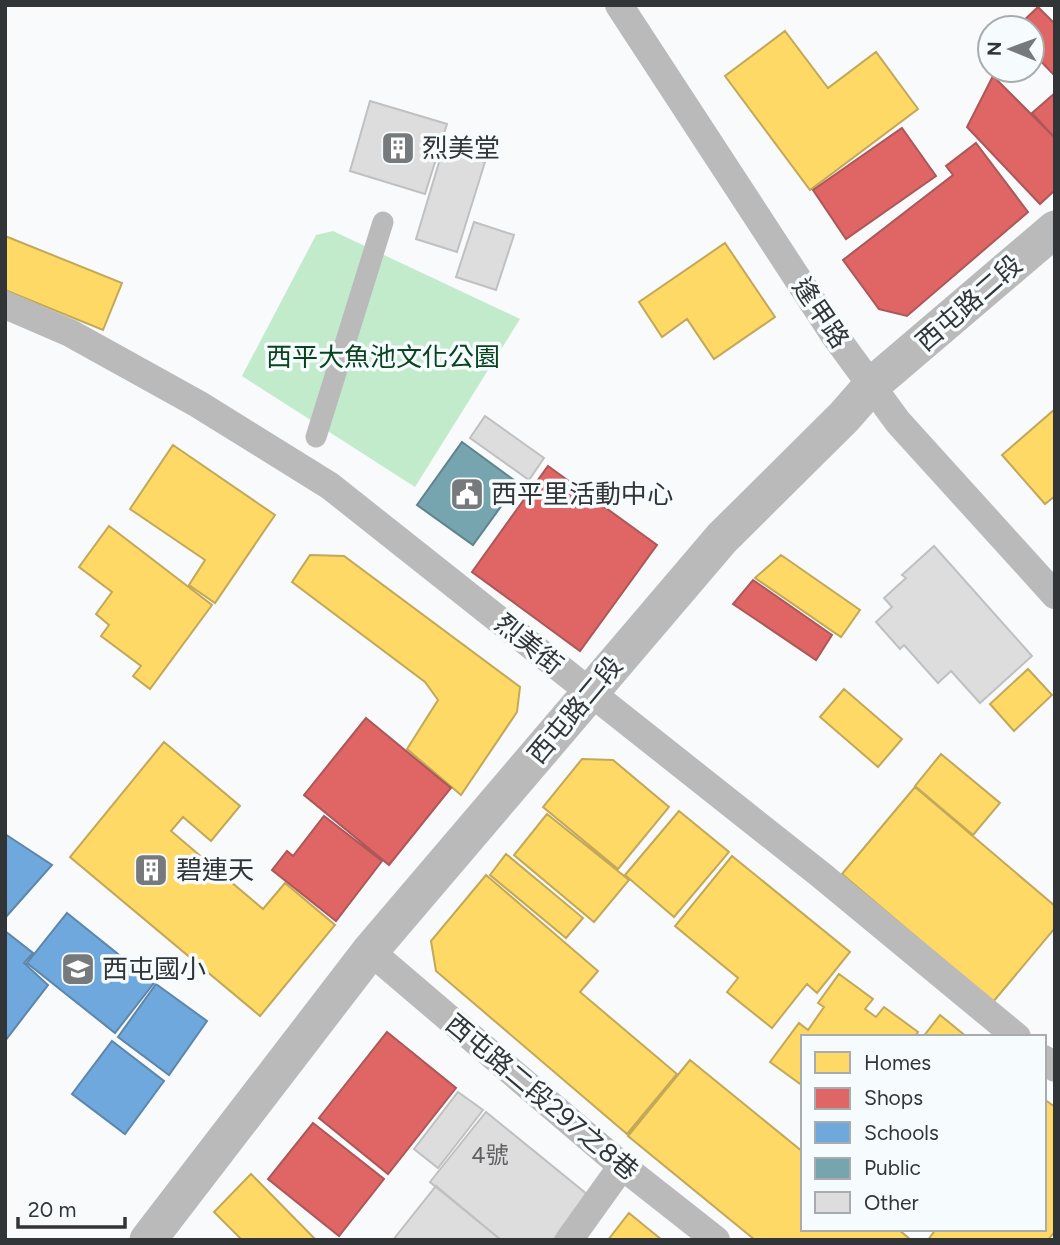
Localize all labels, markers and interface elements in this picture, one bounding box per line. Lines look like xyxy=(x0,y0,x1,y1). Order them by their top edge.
north arrow xyxy=(976,14,1046,84)
text: N xyxy=(983,41,1006,56)
building icon: 烈美堂 xyxy=(379,129,417,167)
place label: 烈美堂 xyxy=(422,132,500,164)
street label: 西屯路二段 xyxy=(909,248,1029,358)
street label: 逢甲路 xyxy=(786,272,856,354)
park label: 西平大魚池文化公園 xyxy=(266,341,500,373)
public building icon: 西平里活動中心 xyxy=(448,475,486,513)
place label: 西平里活動中心 xyxy=(491,478,673,510)
street label: 烈美街 xyxy=(489,607,569,681)
street label: 西屯路二段 xyxy=(521,650,629,770)
building icon: 碧連天 xyxy=(132,851,170,889)
place label: 碧連天 xyxy=(176,854,254,886)
school or university icon: 西屯國小 xyxy=(59,950,97,988)
place label: 西屯國小 xyxy=(102,953,206,985)
street label: 西屯路二段297之8巷 xyxy=(439,1007,645,1187)
legend xyxy=(801,1035,1046,1231)
text: Homes xyxy=(864,1050,931,1075)
text: Shops xyxy=(864,1085,923,1110)
text: Schools xyxy=(864,1120,939,1145)
house number: 4號 xyxy=(471,1141,509,1169)
text: Public xyxy=(864,1155,921,1180)
scale bar xyxy=(18,1186,124,1230)
text: Other xyxy=(864,1190,919,1215)
text: 20 m xyxy=(28,1197,76,1222)

